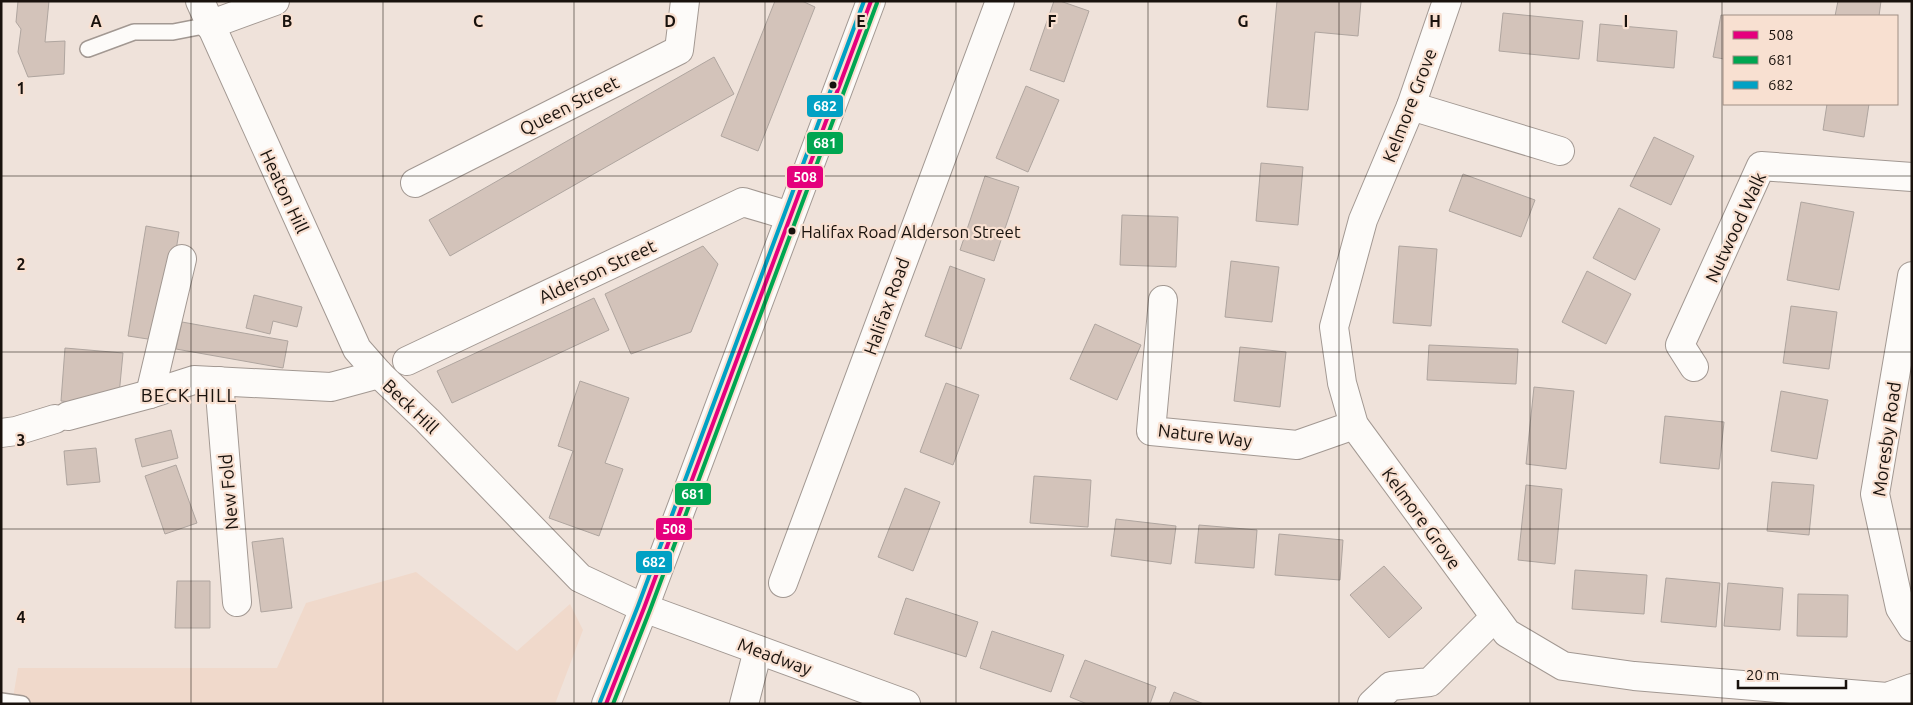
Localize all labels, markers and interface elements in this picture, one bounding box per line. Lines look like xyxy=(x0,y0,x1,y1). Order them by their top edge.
text: A xyxy=(90,12,102,30)
text: B xyxy=(282,12,292,30)
text: C xyxy=(473,12,483,30)
text: D xyxy=(664,12,676,30)
text: E xyxy=(856,12,866,30)
text: F xyxy=(1048,12,1057,30)
text: G xyxy=(1237,12,1249,30)
text: H xyxy=(1429,12,1441,30)
text: I xyxy=(1624,12,1628,30)
legend xyxy=(1723,15,1898,105)
text: 508 xyxy=(1768,26,1793,43)
street label: Kelmore Grove xyxy=(1378,45,1440,165)
text: 681 xyxy=(1768,51,1793,68)
street label: Queen Street xyxy=(516,71,622,139)
text: 682 xyxy=(1768,76,1793,93)
text: 1 xyxy=(16,79,26,97)
unlabelled marker xyxy=(828,80,838,90)
line badge: 682 xyxy=(806,94,844,118)
text: 682 xyxy=(813,98,837,114)
line badge: 681 xyxy=(806,131,844,155)
text: 681 xyxy=(813,135,837,151)
street label: Heaton Hill xyxy=(257,146,313,236)
line badge: 508 xyxy=(786,165,824,189)
text: 508 xyxy=(793,169,817,185)
street label: Nutwood Walk xyxy=(1701,169,1769,285)
place label: Halifax Road Alderson Street xyxy=(801,222,1021,241)
marker: Halifax Road Alderson Street xyxy=(787,226,797,236)
street label: Alderson Street xyxy=(535,235,659,307)
text: 2 xyxy=(16,255,26,273)
street label: Halifax Road xyxy=(859,255,913,357)
street label: Beck Hill xyxy=(379,375,443,437)
street label: Moresby Road xyxy=(1868,380,1904,498)
district label: BECK HILL xyxy=(141,384,237,406)
street label: Nature Way xyxy=(1157,419,1253,451)
text: 3 xyxy=(16,431,26,449)
street label: New Fold xyxy=(215,453,241,531)
street label: Kelmore Grove xyxy=(1379,463,1465,573)
line badge: 681 xyxy=(674,482,712,506)
text: 681 xyxy=(681,486,705,502)
line badge: 508 xyxy=(655,517,693,541)
text: 508 xyxy=(662,521,686,537)
line badge: 682 xyxy=(635,550,673,574)
text: 682 xyxy=(642,554,666,570)
text: 4 xyxy=(16,608,26,626)
street label: Meadway xyxy=(735,633,815,679)
scale bar xyxy=(1738,658,1846,690)
text: 20 m xyxy=(1746,666,1779,683)

